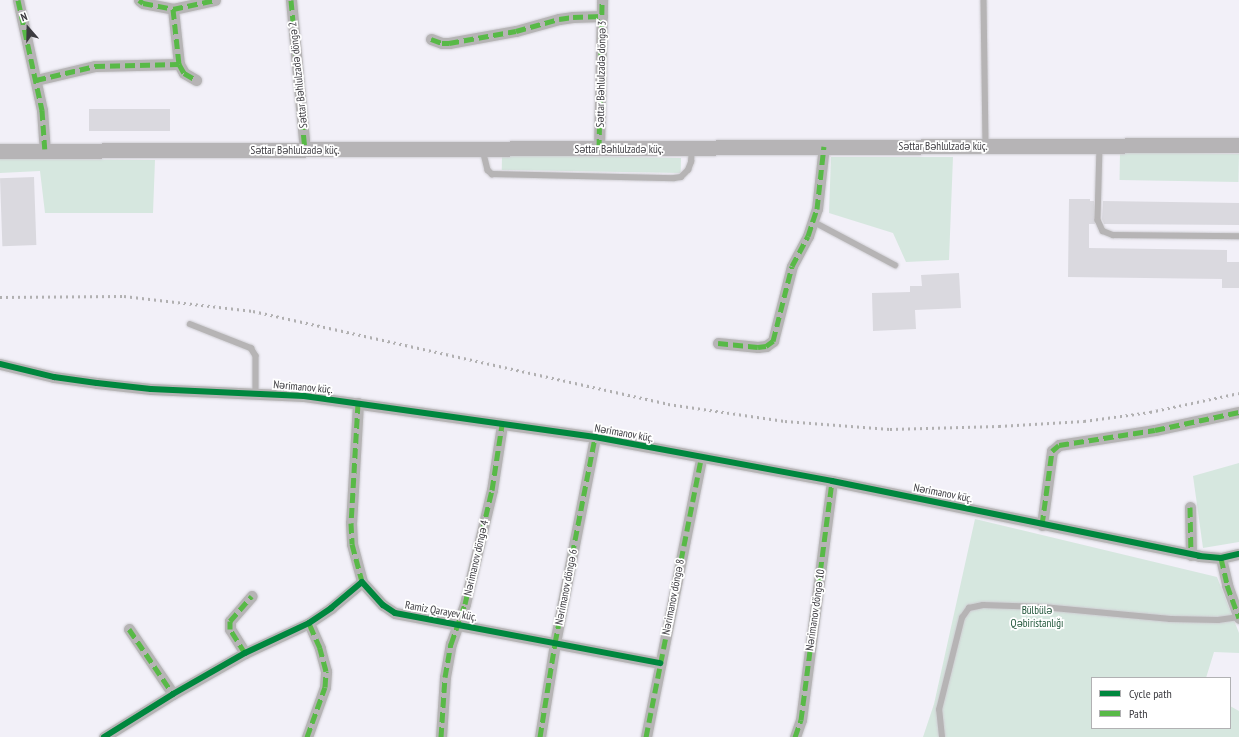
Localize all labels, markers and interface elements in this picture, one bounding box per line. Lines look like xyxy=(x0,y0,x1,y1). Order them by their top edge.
north arrow xyxy=(8,8,48,48)
text: N xyxy=(19,9,29,24)
street label: Səttar Bəhlulzadə döngə 2 xyxy=(286,21,310,129)
street label: Səttar Bəhlulzadə döngə 3 xyxy=(593,21,609,127)
street label: Səttar Bəhlulzadə küç. xyxy=(898,139,988,153)
street label: Səttar Bəhlulzadə küç. xyxy=(574,142,664,156)
street label: Səttar Bəhlulzadə küç. xyxy=(250,143,340,157)
street label: Nərimanov küç. xyxy=(273,378,333,396)
street label: Nərimanov küç. xyxy=(593,421,655,445)
street label: Nərimanov küç. xyxy=(912,481,974,505)
street label: Nərimanov döngə 4 xyxy=(461,519,491,597)
street label: Nərimanov döngə 6 xyxy=(552,548,580,626)
street label: Nərimanov döngə 8 xyxy=(659,558,687,636)
street label: Nərimanov döngə 10 xyxy=(803,568,827,652)
street label: Ramiz Qarayev küç. xyxy=(404,598,478,624)
park label: Bülbülə Qəbiristanlığı xyxy=(1011,604,1063,630)
legend xyxy=(1091,677,1231,729)
text: Cycle path xyxy=(1129,686,1172,701)
text: Path xyxy=(1129,706,1147,721)

